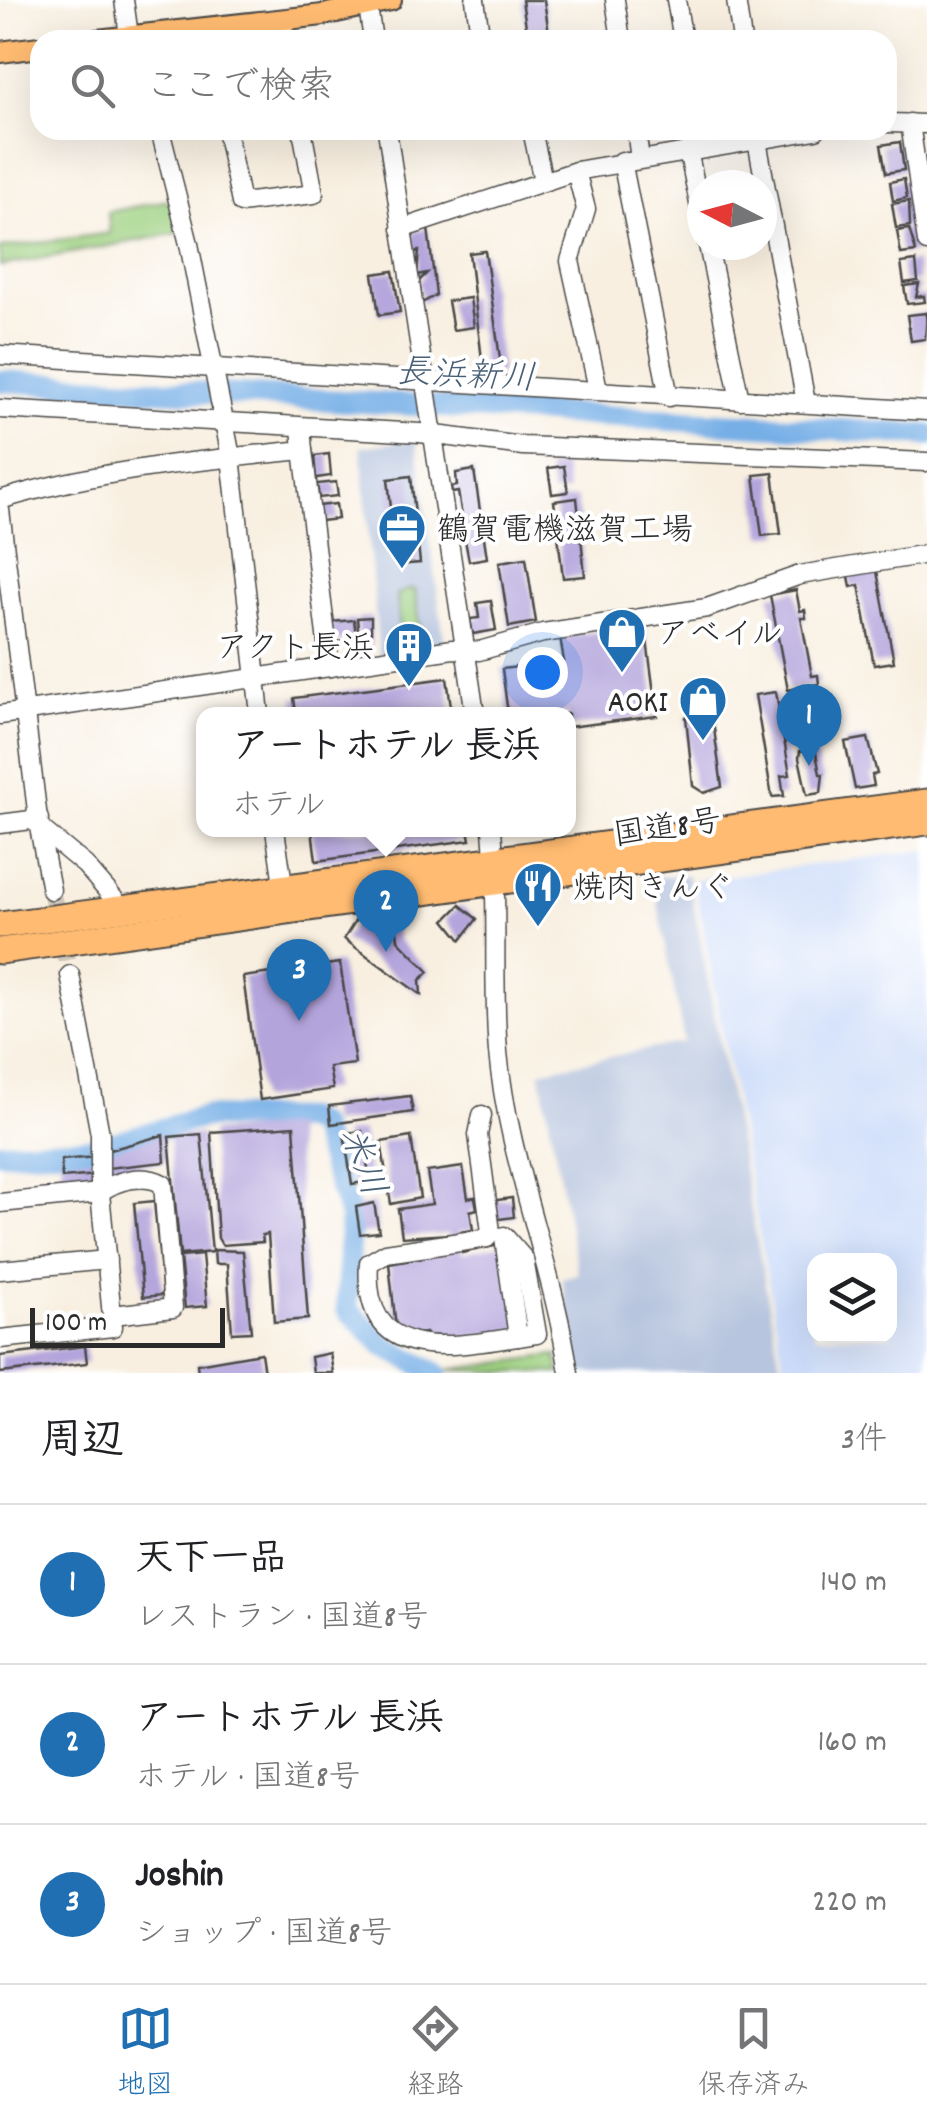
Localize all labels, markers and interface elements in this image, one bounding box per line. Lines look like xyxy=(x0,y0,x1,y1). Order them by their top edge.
search box xyxy=(30,30,897,140)
icon: search xyxy=(65,58,120,113)
text: ここで検索 xyxy=(145,62,335,117)
north arrow xyxy=(687,170,777,260)
water label: 長浜新川 xyxy=(395,349,537,407)
office icon: 鶴賀電機滋賀工場 xyxy=(376,502,428,570)
place label: 鶴賀電機滋賀工場 xyxy=(437,510,693,556)
shop icon: アベイル xyxy=(596,606,648,674)
place label: アベイル xyxy=(657,614,783,660)
building icon: アクト長浜 xyxy=(383,620,435,688)
place label: アクト長浜 xyxy=(216,628,374,674)
your location xyxy=(517,647,568,698)
shop icon: AOKI xyxy=(677,674,729,742)
place label: AOKI xyxy=(607,682,668,728)
pin: 1 xyxy=(776,684,842,766)
popup xyxy=(196,707,576,837)
text: アートホテル 長浜 xyxy=(232,722,540,777)
text: ホテル xyxy=(232,785,326,831)
street label: 国道8号 xyxy=(611,801,725,861)
restaurant icon: 焼肉きんぐ xyxy=(512,860,564,928)
place label: 焼肉きんぐ xyxy=(573,868,733,914)
pin: 2 xyxy=(354,870,418,952)
pin: 3 xyxy=(266,938,332,1021)
water label: 米川 xyxy=(325,1121,396,1204)
map controls xyxy=(807,1253,897,1343)
button: layers xyxy=(807,1253,897,1343)
scale bar xyxy=(30,1303,225,1348)
text: 100 m xyxy=(45,1305,107,1345)
text: 周辺 xyxy=(40,1414,124,1474)
text: 3件 xyxy=(841,1419,887,1465)
text: 天下一品 xyxy=(135,1534,287,1589)
text: 1 xyxy=(69,1561,76,1607)
text: 140 m xyxy=(820,1561,887,1607)
text: レストラン · 国道8号 xyxy=(135,1597,428,1643)
text: アートホテル 長浜 xyxy=(135,1694,444,1749)
text: 2 xyxy=(66,1721,79,1767)
text: 160 m xyxy=(818,1721,887,1767)
text: ホテル · 国道8号 xyxy=(135,1757,361,1803)
text: Joshin xyxy=(135,1850,224,1905)
text: 3 xyxy=(65,1881,80,1927)
text: 220 m xyxy=(812,1881,887,1927)
text: ショップ · 国道8号 xyxy=(135,1913,393,1959)
tab: 地図 xyxy=(117,2001,173,2108)
tab: 経路 xyxy=(407,2001,464,2108)
tab: 保存済み xyxy=(698,2001,810,2108)

